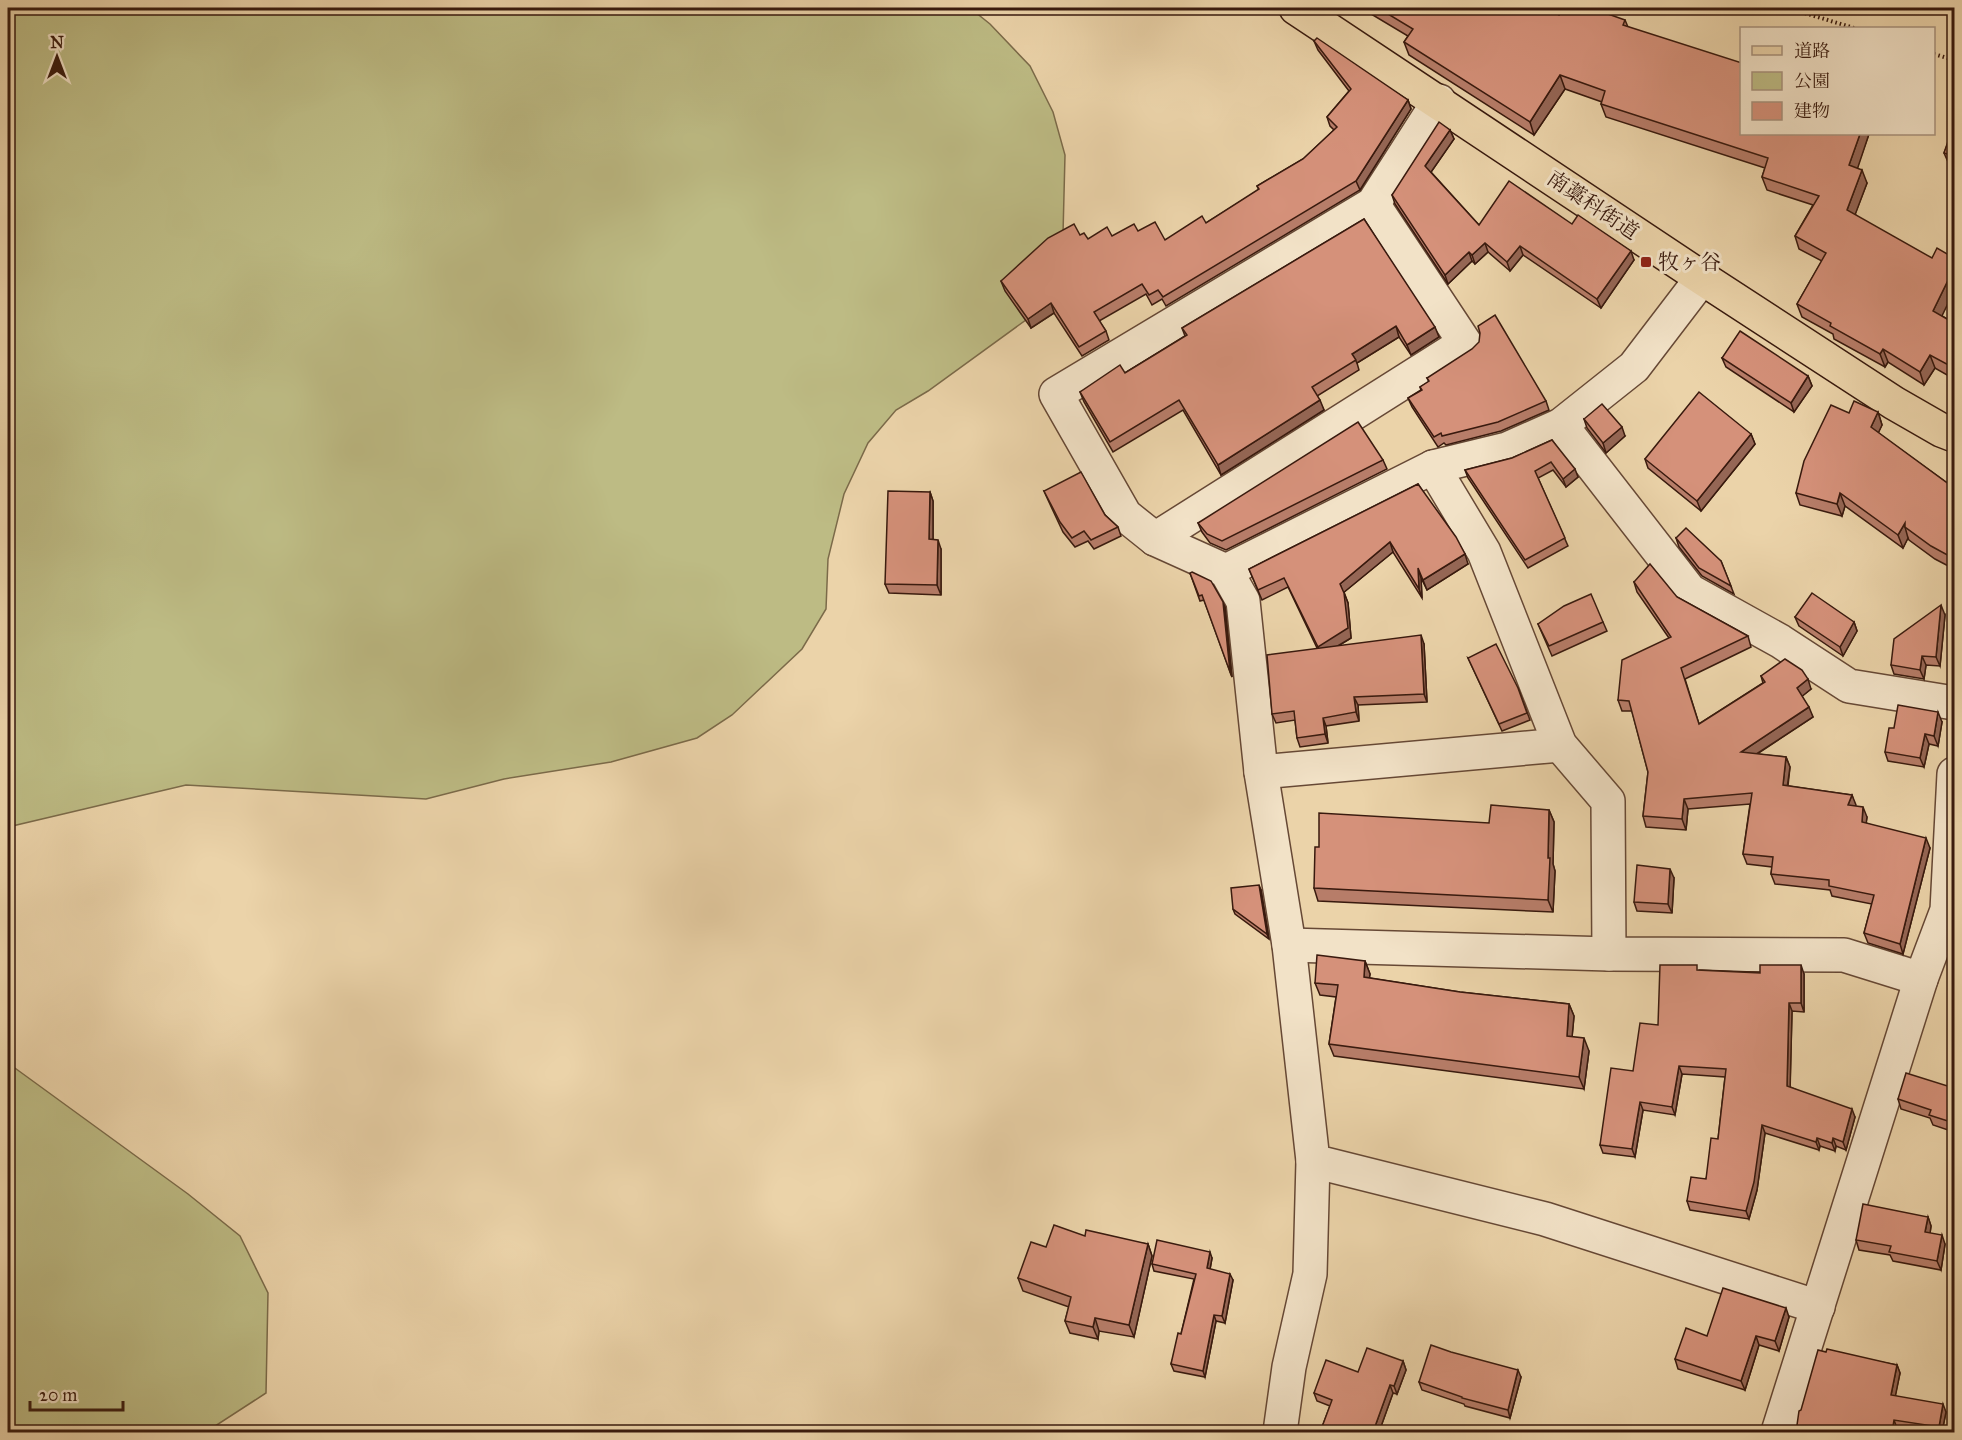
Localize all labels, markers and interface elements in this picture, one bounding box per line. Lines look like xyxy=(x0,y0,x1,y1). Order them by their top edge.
north arrow xyxy=(27,27,87,87)
legend xyxy=(1740,27,1935,135)
text: N xyxy=(50,33,64,52)
text: 道路 xyxy=(1794,40,1830,62)
text: 公園 xyxy=(1794,70,1830,92)
text: 建物 xyxy=(1794,100,1830,122)
street label: 南藁科街道 xyxy=(1542,165,1644,245)
place label: 牧ヶ谷 xyxy=(1658,249,1721,275)
marker: 牧ヶ谷 xyxy=(1639,255,1653,269)
scale bar xyxy=(30,1374,123,1412)
text: 20 m xyxy=(39,1384,77,1406)

